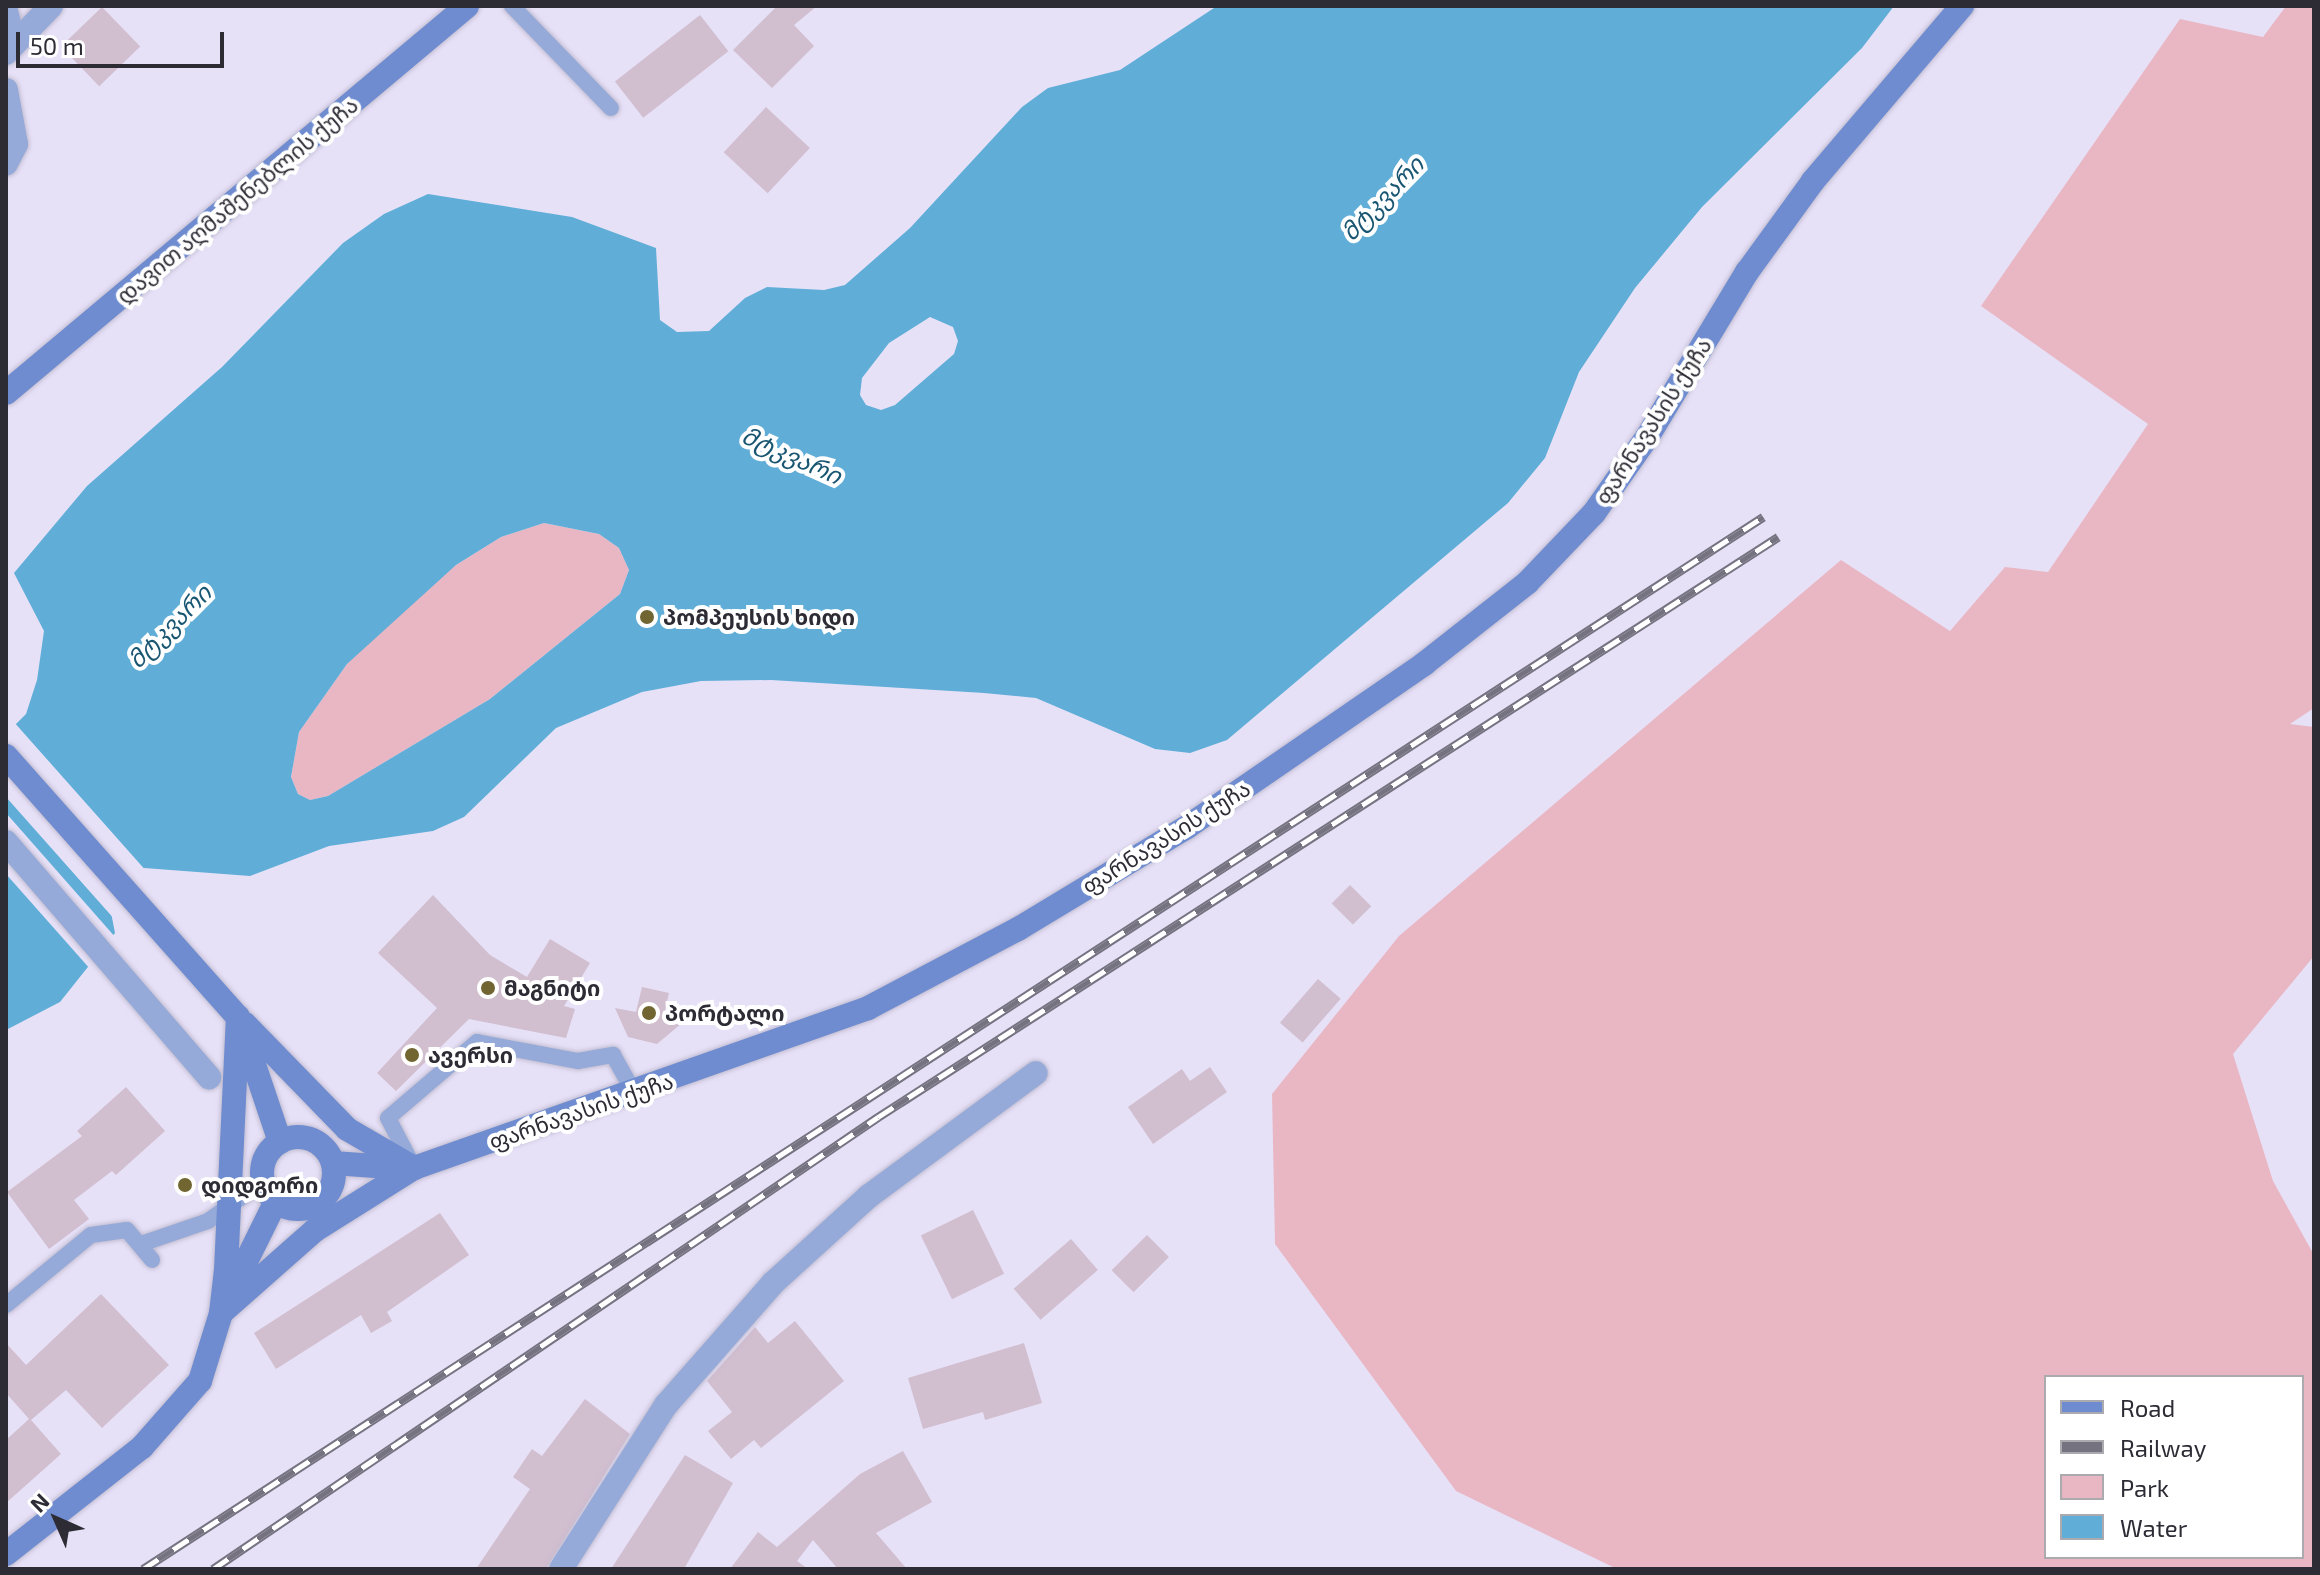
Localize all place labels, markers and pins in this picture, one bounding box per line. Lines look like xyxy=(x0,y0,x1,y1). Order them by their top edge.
place label: პომპეუსის ხიდი xyxy=(663,604,855,630)
marker: პომპეუსის ხიდი xyxy=(638,608,656,626)
place label: მაგნიტი xyxy=(504,975,600,1001)
marker: მაგნიტი xyxy=(479,979,497,997)
place label: პორტალი xyxy=(665,1000,785,1026)
marker: პორტალი xyxy=(640,1004,658,1022)
place label: ავერსი xyxy=(428,1042,513,1068)
marker: ავერსი xyxy=(403,1046,421,1064)
place label: დიდგორი xyxy=(201,1172,318,1198)
marker: დიდგორი xyxy=(176,1176,194,1194)

